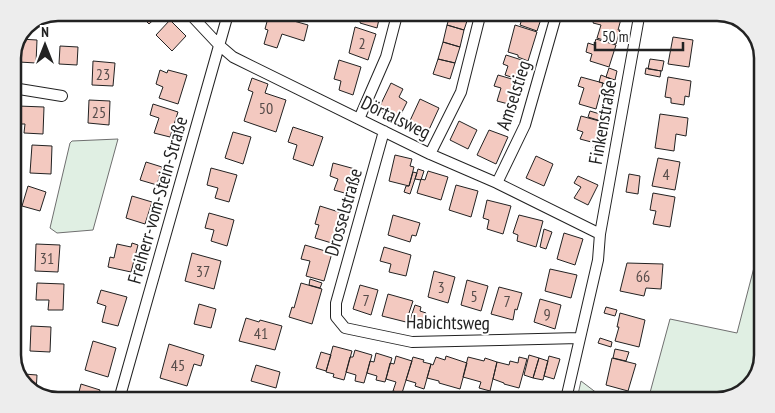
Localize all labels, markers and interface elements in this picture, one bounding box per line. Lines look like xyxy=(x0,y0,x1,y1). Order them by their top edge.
north arrow xyxy=(20,20,70,70)
scale bar xyxy=(595,20,682,52)
text: N xyxy=(41,23,49,41)
text: 50 m xyxy=(602,27,628,46)
house number: 2 xyxy=(358,33,366,53)
street label: Amselstieg xyxy=(491,57,535,133)
house number: 23 xyxy=(96,64,110,84)
street label: Finkenstraße xyxy=(583,78,621,166)
street label: Dörtalsweg xyxy=(357,90,435,144)
house number: 50 xyxy=(259,98,273,118)
house number: 25 xyxy=(92,102,106,122)
street label: Freiherr-vom-Stein-Straße xyxy=(122,113,192,286)
house number: 4 xyxy=(662,164,670,184)
street label: Drosselstraße xyxy=(319,165,367,259)
house number: 31 xyxy=(40,248,54,268)
house number: 37 xyxy=(196,261,210,281)
house number: 66 xyxy=(636,266,650,286)
house number: 3 xyxy=(437,277,445,297)
house number: 5 xyxy=(470,286,478,306)
house number: 7 xyxy=(362,290,370,310)
house number: 7 xyxy=(503,291,511,311)
house number: 9 xyxy=(543,304,551,324)
street label: Habichtsweg xyxy=(406,309,490,335)
house number: 41 xyxy=(254,323,268,343)
house number: 45 xyxy=(171,355,185,375)

